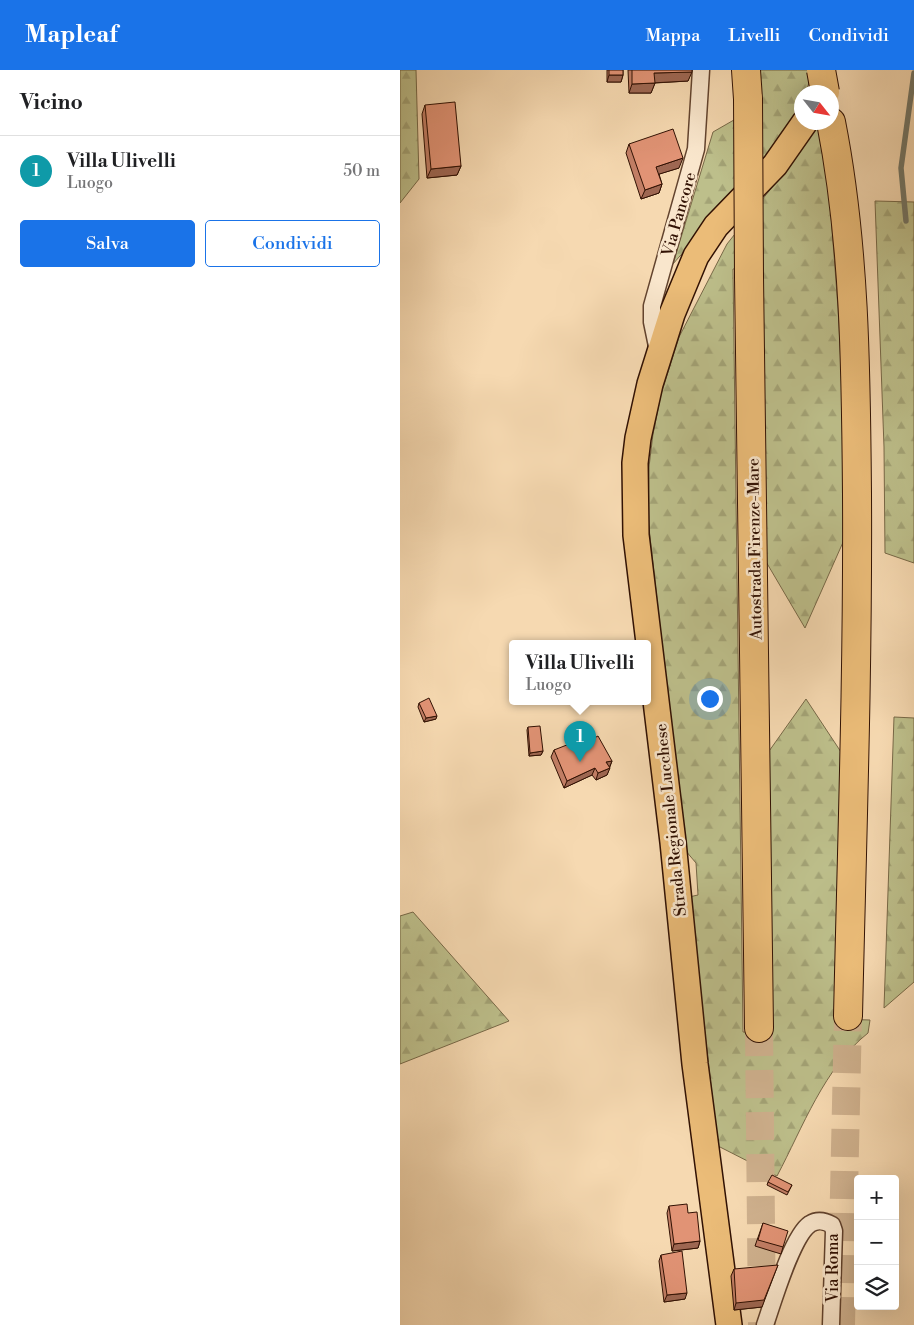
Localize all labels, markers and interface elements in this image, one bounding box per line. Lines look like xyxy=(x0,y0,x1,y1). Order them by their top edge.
text: Mapleaf xyxy=(25,20,118,50)
text: Mappa xyxy=(645,24,700,47)
text: Livelli xyxy=(728,24,781,47)
text: Condividi xyxy=(809,24,889,47)
north arrow xyxy=(794,85,839,130)
text: Vicino xyxy=(20,90,83,116)
text: Villa Ulivelli xyxy=(67,149,176,173)
text: 1 xyxy=(32,161,40,181)
text: 50 m xyxy=(343,161,380,181)
street label: Via Pancore xyxy=(657,170,701,260)
text: Luogo xyxy=(67,173,113,193)
button: Salva xyxy=(20,220,195,267)
button: Condividi xyxy=(205,220,380,267)
street label: Autostrada Firenze-Mare xyxy=(743,458,767,641)
popup xyxy=(509,640,651,705)
text: Villa Ulivelli xyxy=(526,651,634,675)
text: Luogo xyxy=(526,675,572,695)
your location xyxy=(697,686,723,712)
pin: 1 xyxy=(564,721,596,762)
street label: Strada Regionale Lucchese xyxy=(651,722,691,917)
map controls xyxy=(854,1175,899,1310)
button: + xyxy=(854,1175,899,1220)
button: − xyxy=(854,1220,899,1265)
street label: Via Roma xyxy=(823,1232,843,1304)
button: layers xyxy=(854,1265,899,1310)

